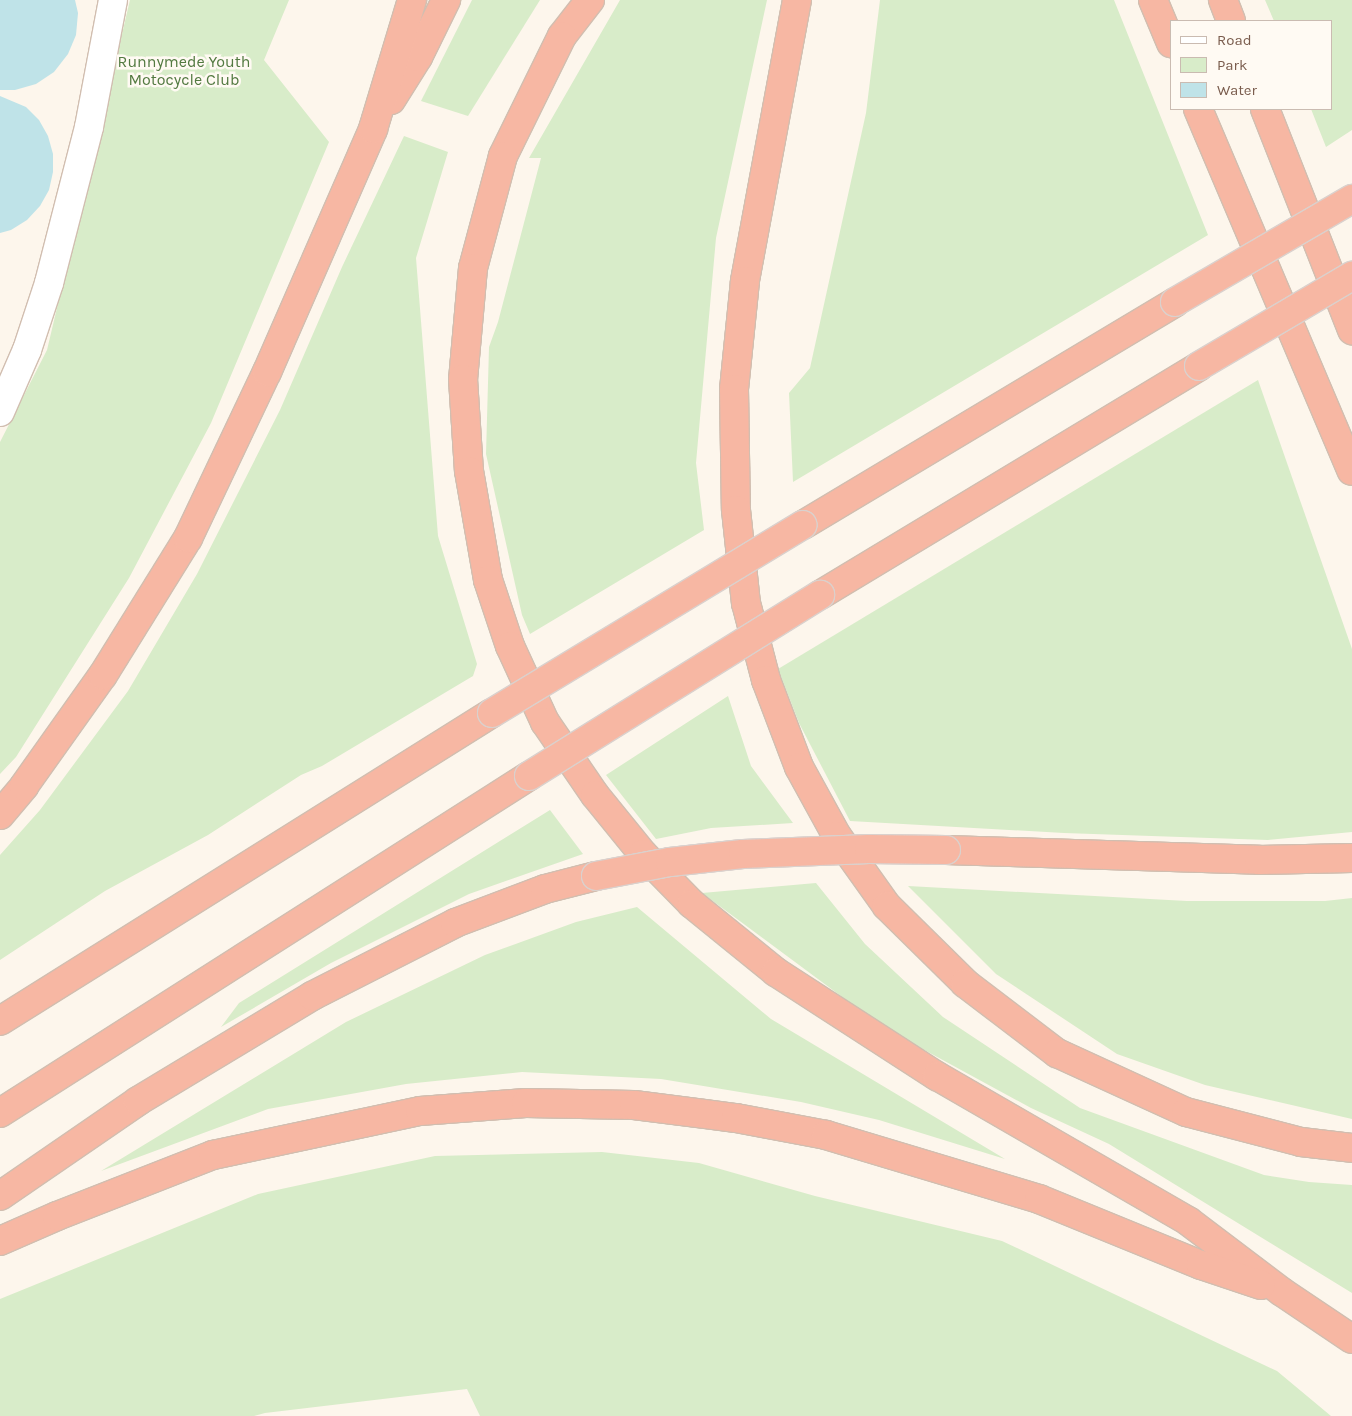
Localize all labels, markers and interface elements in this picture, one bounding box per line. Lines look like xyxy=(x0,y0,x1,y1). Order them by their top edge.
legend xyxy=(1170,20,1332,110)
text: Road xyxy=(1217,31,1252,49)
park label: Runnymede Youth Motocycle Club xyxy=(118,52,250,90)
text: Park xyxy=(1217,56,1247,74)
text: Water xyxy=(1217,81,1257,99)

